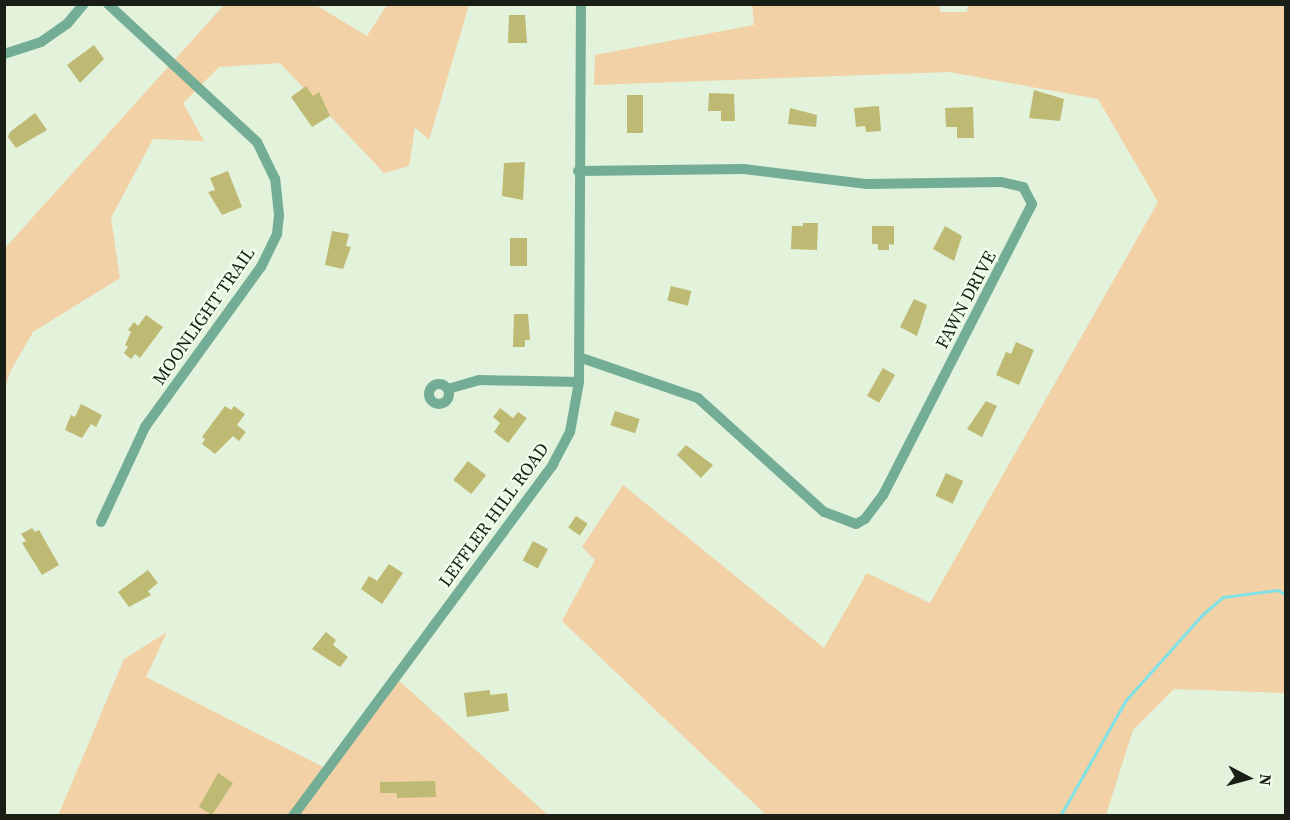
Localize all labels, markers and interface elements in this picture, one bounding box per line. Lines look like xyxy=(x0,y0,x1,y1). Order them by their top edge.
street label: MOONLIGHT TRAIL xyxy=(148,243,260,389)
street label: FAWN DRIVE xyxy=(931,247,1001,353)
street label: LEFFLER HILL ROAD xyxy=(434,439,554,591)
north arrow xyxy=(1218,748,1278,808)
text: N xyxy=(1254,773,1277,787)

